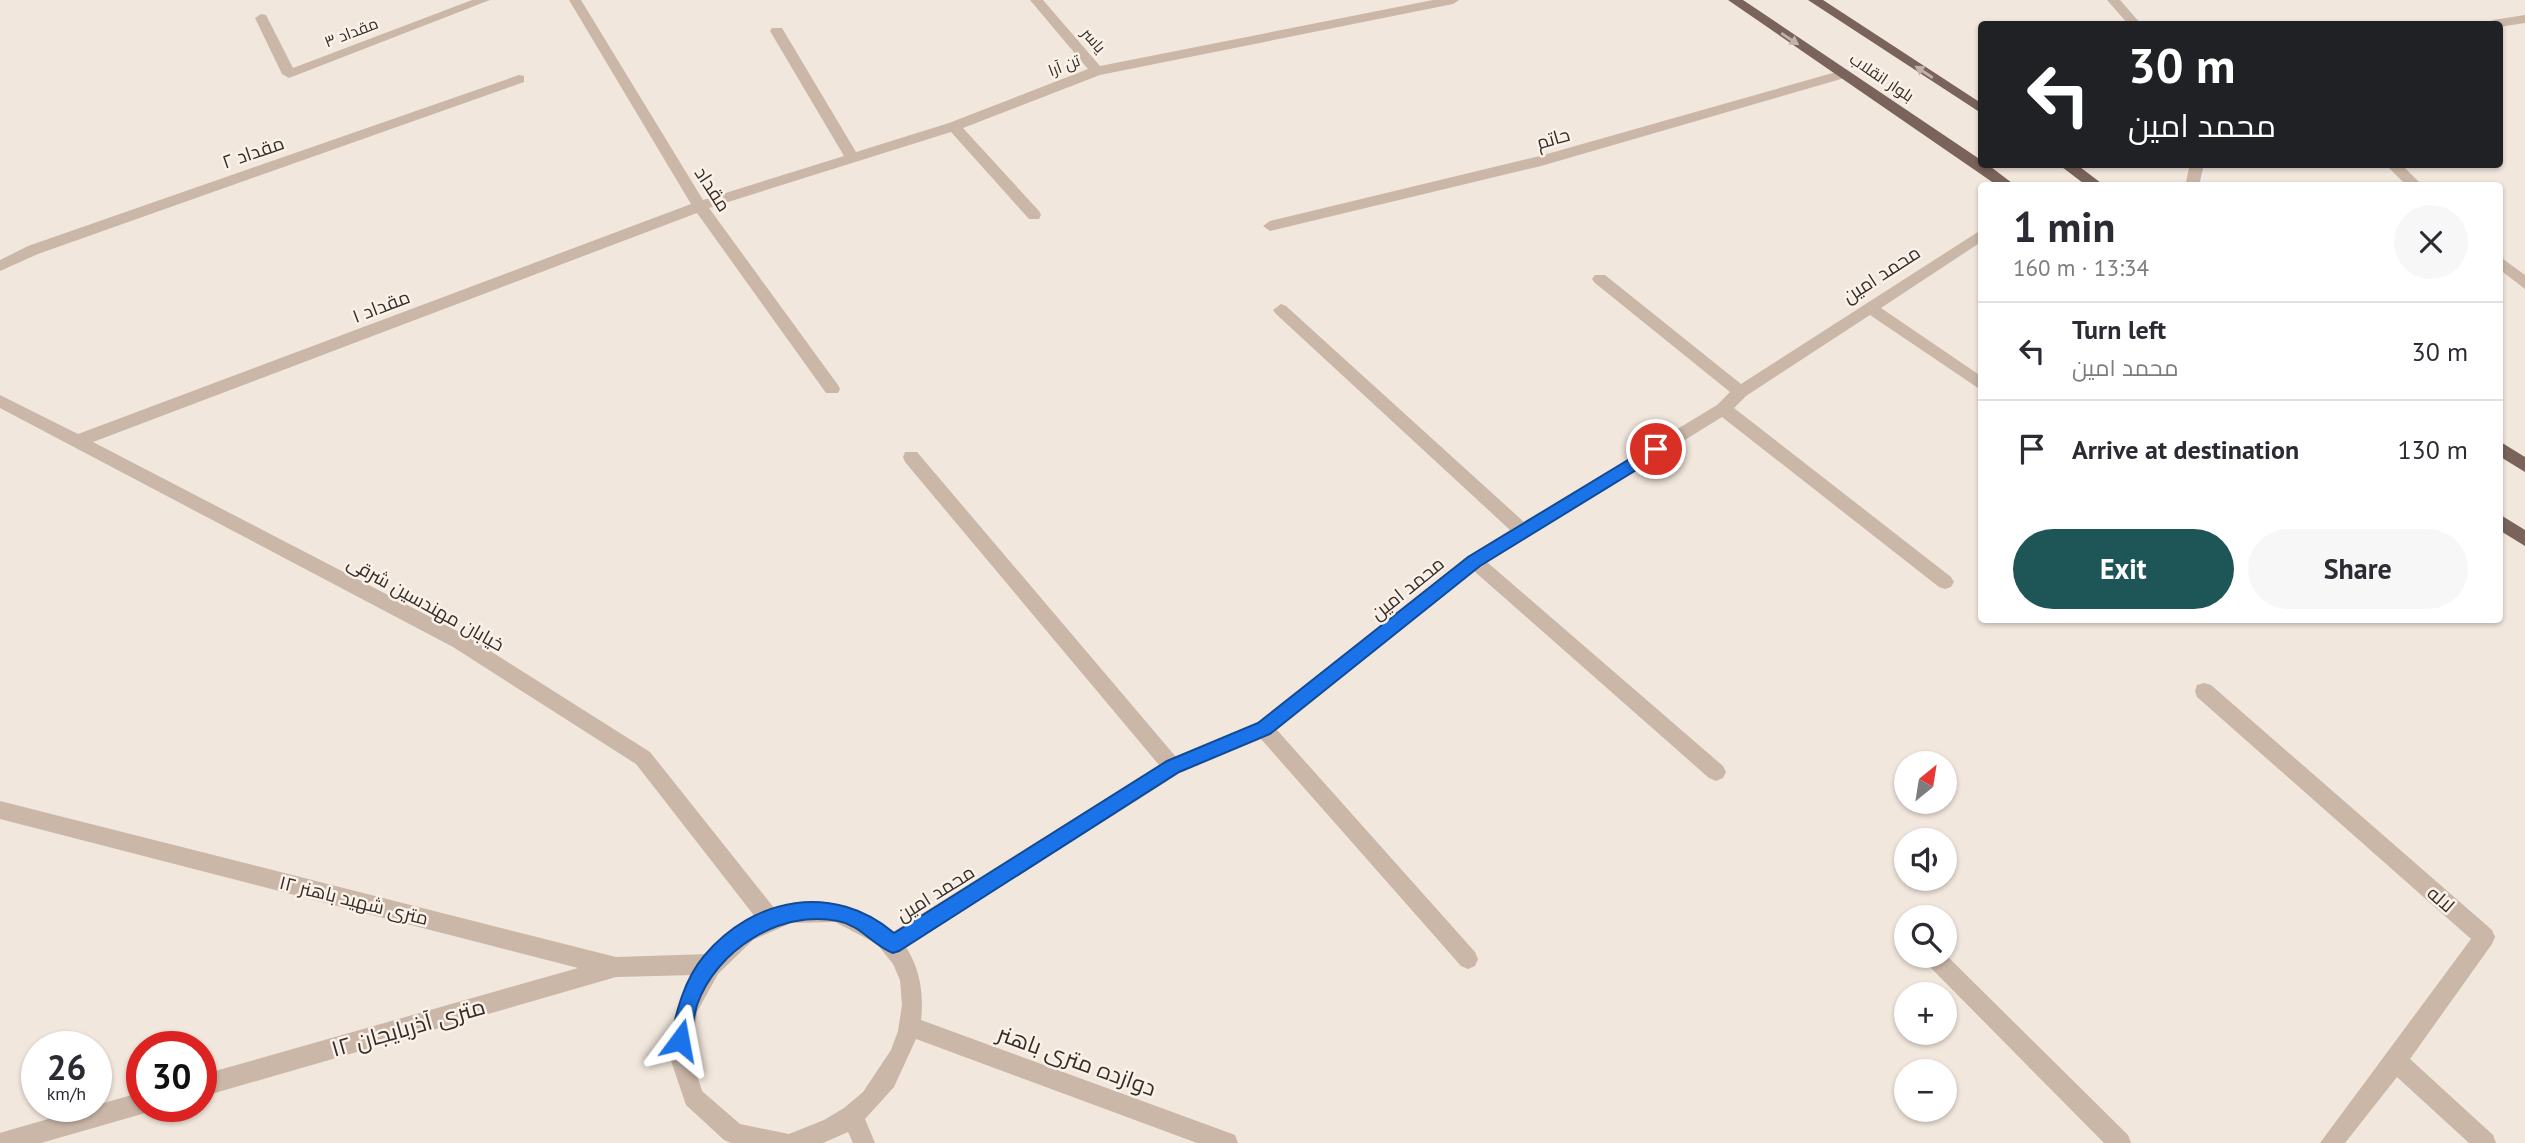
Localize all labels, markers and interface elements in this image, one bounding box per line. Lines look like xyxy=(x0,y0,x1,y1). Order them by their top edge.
street label: مقداد ۳ xyxy=(321,13,381,51)
street label: یاسر xyxy=(1077,23,1111,57)
one-way arrow xyxy=(1781,32,1799,46)
text: 30 m xyxy=(2128,33,2235,97)
street label: بلوار انقلاب xyxy=(1846,48,1918,106)
icon: left xyxy=(2013,49,2104,140)
street label: تن آرا xyxy=(1045,50,1084,81)
one-way arrow xyxy=(1915,65,1933,79)
text: محمد امین xyxy=(2128,104,2276,146)
street label: حاتم xyxy=(1533,122,1573,156)
street label: مقداد ۲ xyxy=(219,130,287,174)
street label: مقداد xyxy=(690,162,736,216)
text: 1 min xyxy=(2013,199,2115,254)
button: close xyxy=(2394,205,2468,279)
street label: محمد امین xyxy=(1838,240,1924,308)
text: 160 m · 13:34 xyxy=(2013,253,2149,282)
street label: مقداد ۱ xyxy=(349,284,413,328)
text: Turn left xyxy=(2072,313,2166,346)
icon: left xyxy=(2013,332,2051,370)
text: 30 m xyxy=(2412,335,2468,368)
text: محمد امین xyxy=(2072,353,2178,382)
pin xyxy=(1626,419,1686,479)
icon: arrive xyxy=(1637,430,1675,468)
icon: arrive xyxy=(2013,430,2051,468)
text: Arrive at destination xyxy=(2072,433,2299,466)
text: 130 m xyxy=(2397,433,2468,466)
button: Exit xyxy=(2013,529,2234,609)
button: Share xyxy=(2248,529,2468,609)
street label: خیابان مهندسین شرقی xyxy=(343,550,509,656)
street label: محمد امین xyxy=(1365,551,1449,625)
north arrow xyxy=(1894,751,1956,814)
map controls xyxy=(1894,751,1957,1122)
button: sound xyxy=(1894,828,1957,891)
street label: محمد امین xyxy=(891,860,979,926)
street label: ۱۲ متری شهید باهنر xyxy=(277,870,431,930)
street label: لاله xyxy=(2422,881,2460,917)
button: search xyxy=(1894,905,1957,968)
button: + xyxy=(1894,982,1957,1045)
street label: ۱۲ متری آذربایجان xyxy=(328,991,488,1063)
position arrow xyxy=(643,1003,717,1077)
street label: دوازده متری باهنر xyxy=(992,1017,1160,1102)
speed limit sign: 30 xyxy=(126,1031,217,1122)
text: 26 xyxy=(47,1044,86,1090)
button: − xyxy=(1894,1059,1957,1122)
text: km/h xyxy=(47,1082,86,1105)

